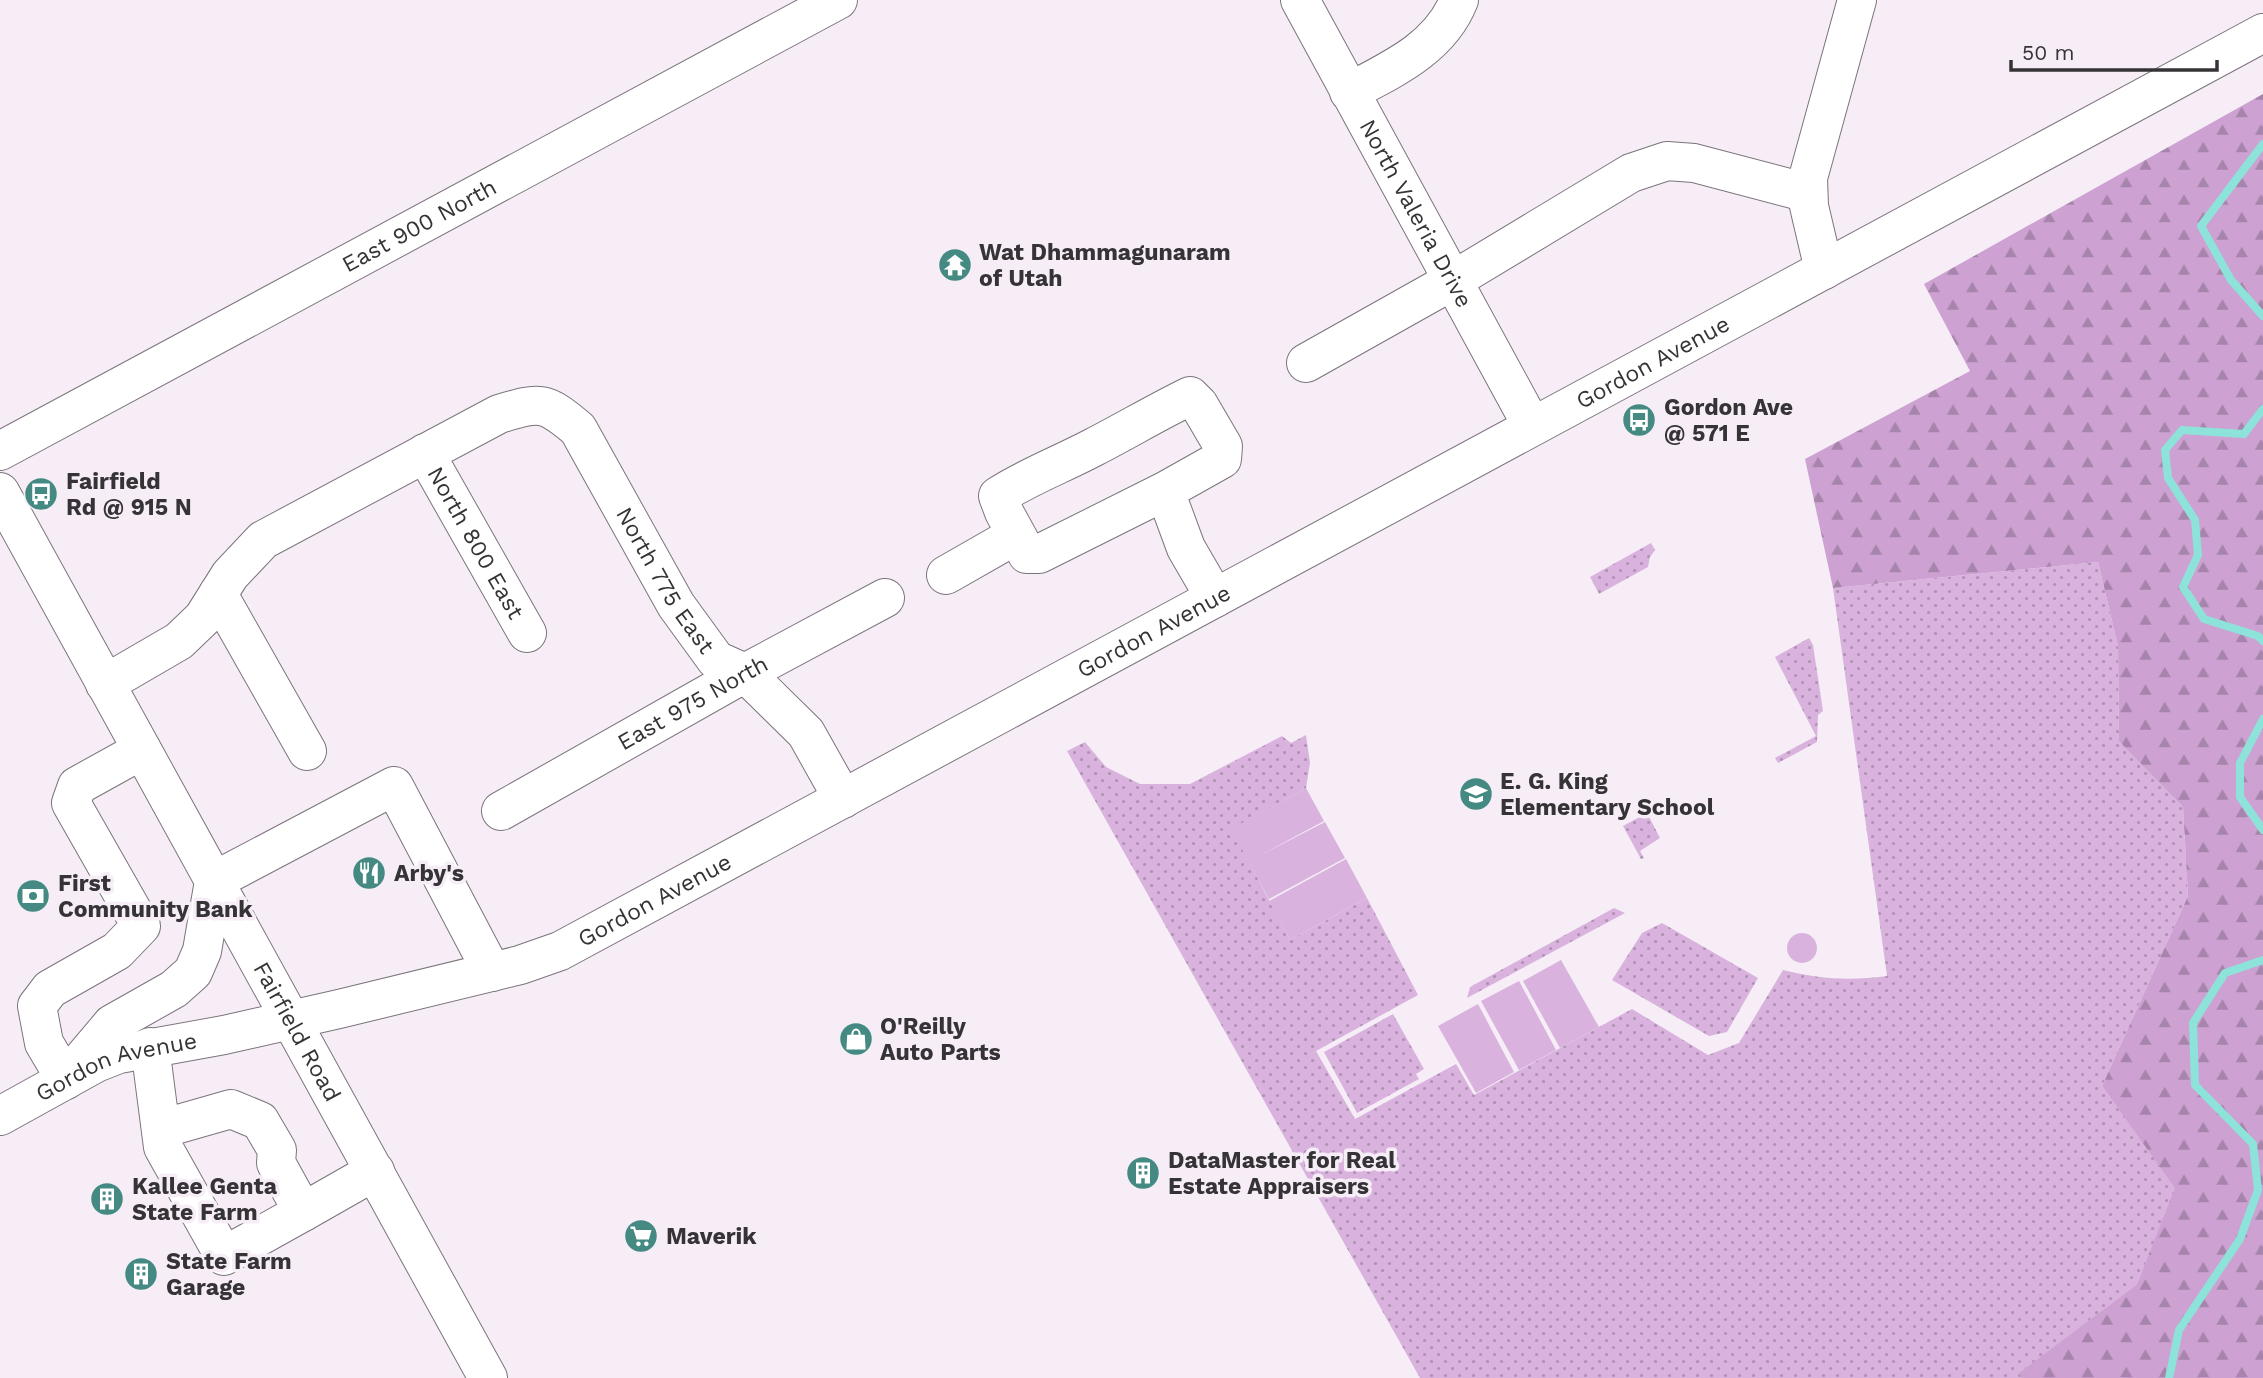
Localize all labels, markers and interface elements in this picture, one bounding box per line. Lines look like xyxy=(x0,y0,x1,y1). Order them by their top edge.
scale bar xyxy=(2011,28,2218,72)
text: 50 m xyxy=(2022,40,2074,65)
street label: North Valeria Drive xyxy=(1354,115,1478,312)
street label: East 900 North xyxy=(337,173,501,278)
place label: Wat Dhammagunaram of Utah xyxy=(979,239,1231,292)
temple icon: Wat Dhammagunaram of Utah xyxy=(936,246,974,284)
street label: Gordon Avenue xyxy=(1571,310,1734,414)
place label: Gordon Ave @ 571 E xyxy=(1664,394,1793,447)
bus stop icon: Gordon Ave @ 571 E xyxy=(1620,401,1658,439)
street label: North 800 East xyxy=(422,462,530,624)
place label: Fairfield Rd @ 915 N xyxy=(66,468,192,521)
bus stop icon: Fairfield Rd @ 915 N xyxy=(22,475,60,513)
street label: North 775 East xyxy=(611,502,720,659)
street label: Gordon Avenue xyxy=(1072,579,1235,683)
street label: East 975 North xyxy=(613,650,772,756)
place label: E. G. King Elementary School xyxy=(1500,768,1715,821)
school or university icon: E. G. King Elementary School xyxy=(1457,775,1495,813)
street label: Gordon Avenue xyxy=(573,848,736,952)
restaurant icon: Arby's xyxy=(350,854,388,892)
place label: Arby's xyxy=(394,860,464,887)
place label: First Community Bank xyxy=(58,870,253,923)
bank icon: First Community Bank xyxy=(14,877,52,915)
street label: Fairfield Road xyxy=(248,957,346,1106)
place label: O'Reilly Auto Parts xyxy=(880,1013,1001,1066)
shop icon: O'Reilly Auto Parts xyxy=(837,1020,875,1058)
street label: Gordon Avenue xyxy=(31,1027,199,1107)
place label: DataMaster for Real Estate Appraisers xyxy=(1168,1147,1396,1200)
building icon: DataMaster for Real Estate Appraisers xyxy=(1124,1154,1162,1192)
place label: Kallee Genta State Farm xyxy=(132,1173,278,1226)
building icon: Kallee Genta State Farm xyxy=(88,1180,126,1218)
supermarket icon: Maverik xyxy=(622,1217,660,1255)
place label: Maverik xyxy=(666,1223,757,1250)
place label: State Farm Garage xyxy=(166,1248,292,1301)
building icon: State Farm Garage xyxy=(122,1255,160,1293)

